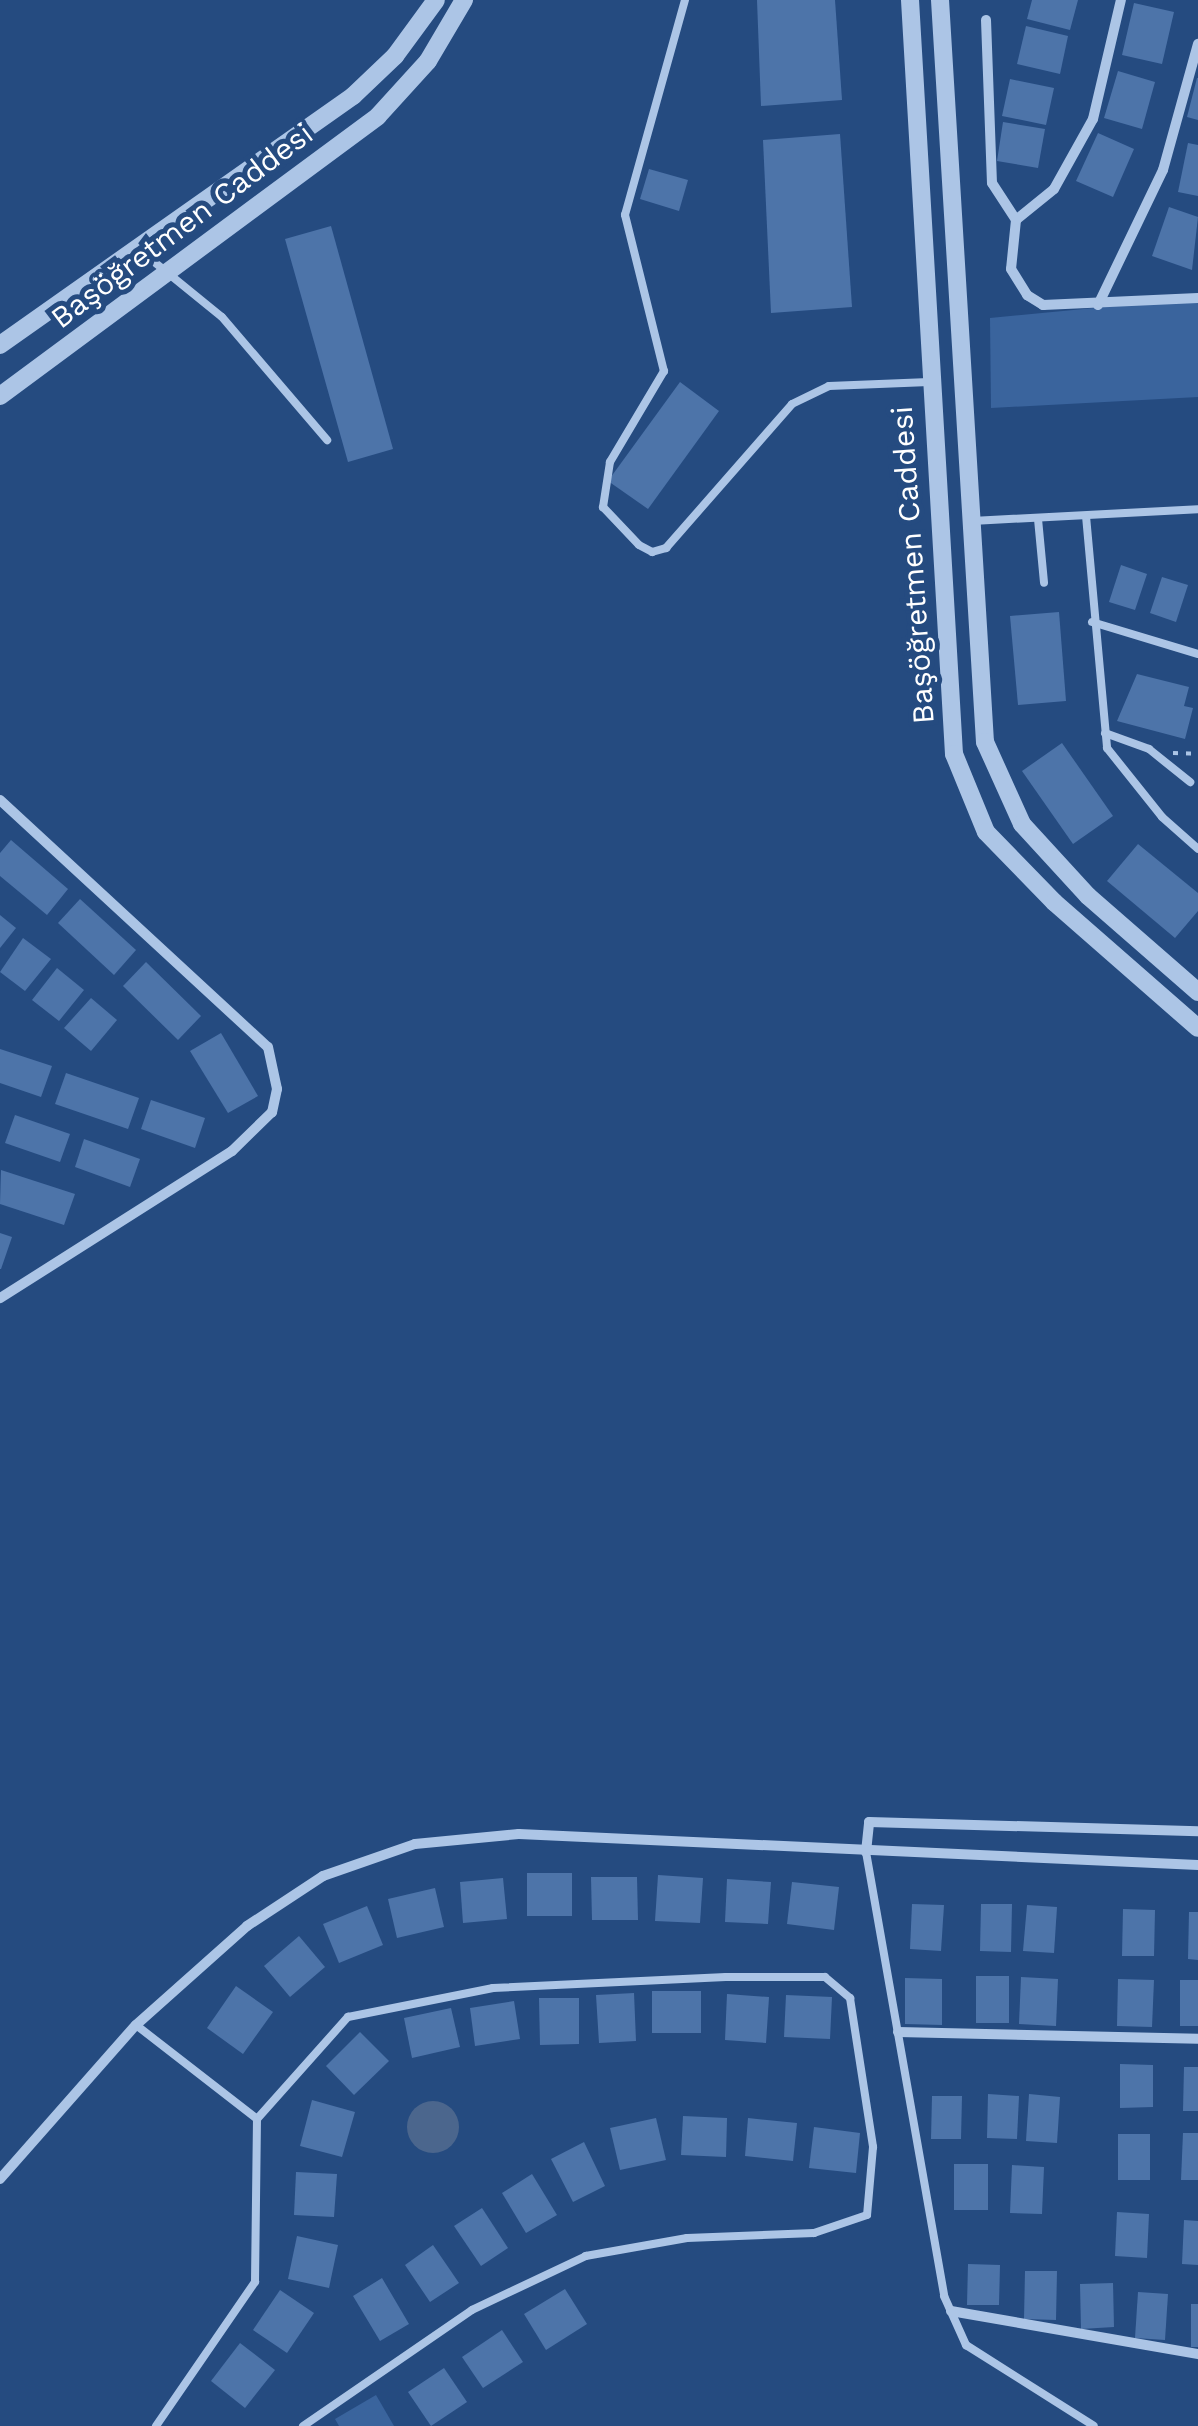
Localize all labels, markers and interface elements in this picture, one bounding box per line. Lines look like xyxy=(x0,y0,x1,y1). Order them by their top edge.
street label: Başöğretmen Caddesi xyxy=(44,116,320,336)
street label: Başöğretmen Caddesi xyxy=(884,405,942,725)

